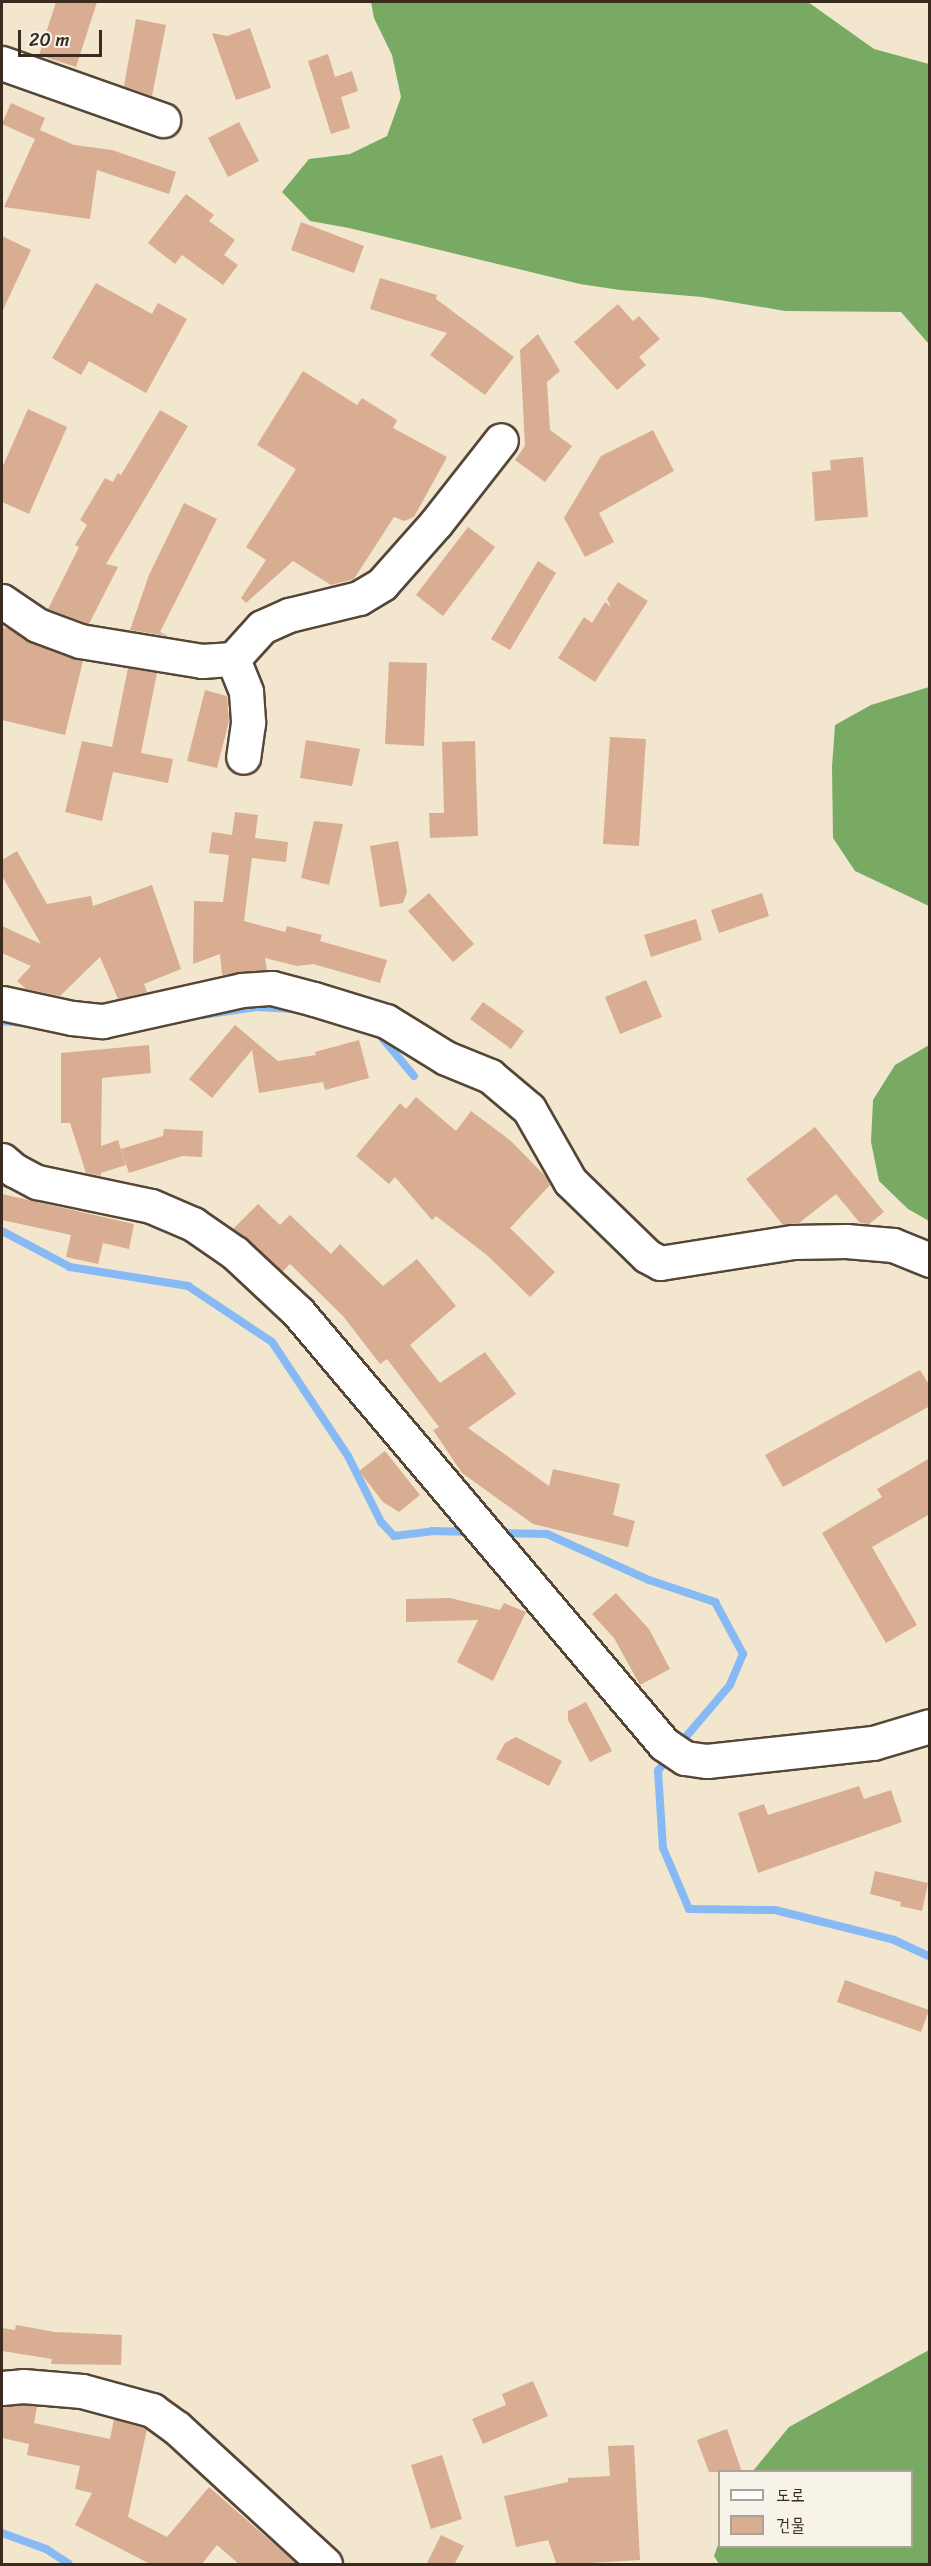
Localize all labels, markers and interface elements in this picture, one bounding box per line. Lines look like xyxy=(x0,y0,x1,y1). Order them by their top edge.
scale bar xyxy=(21,18,105,56)
text: 20 m xyxy=(29,24,69,56)
legend xyxy=(718,2470,913,2548)
text: 도로 xyxy=(776,2479,805,2511)
text: 건물 xyxy=(776,2509,805,2541)

